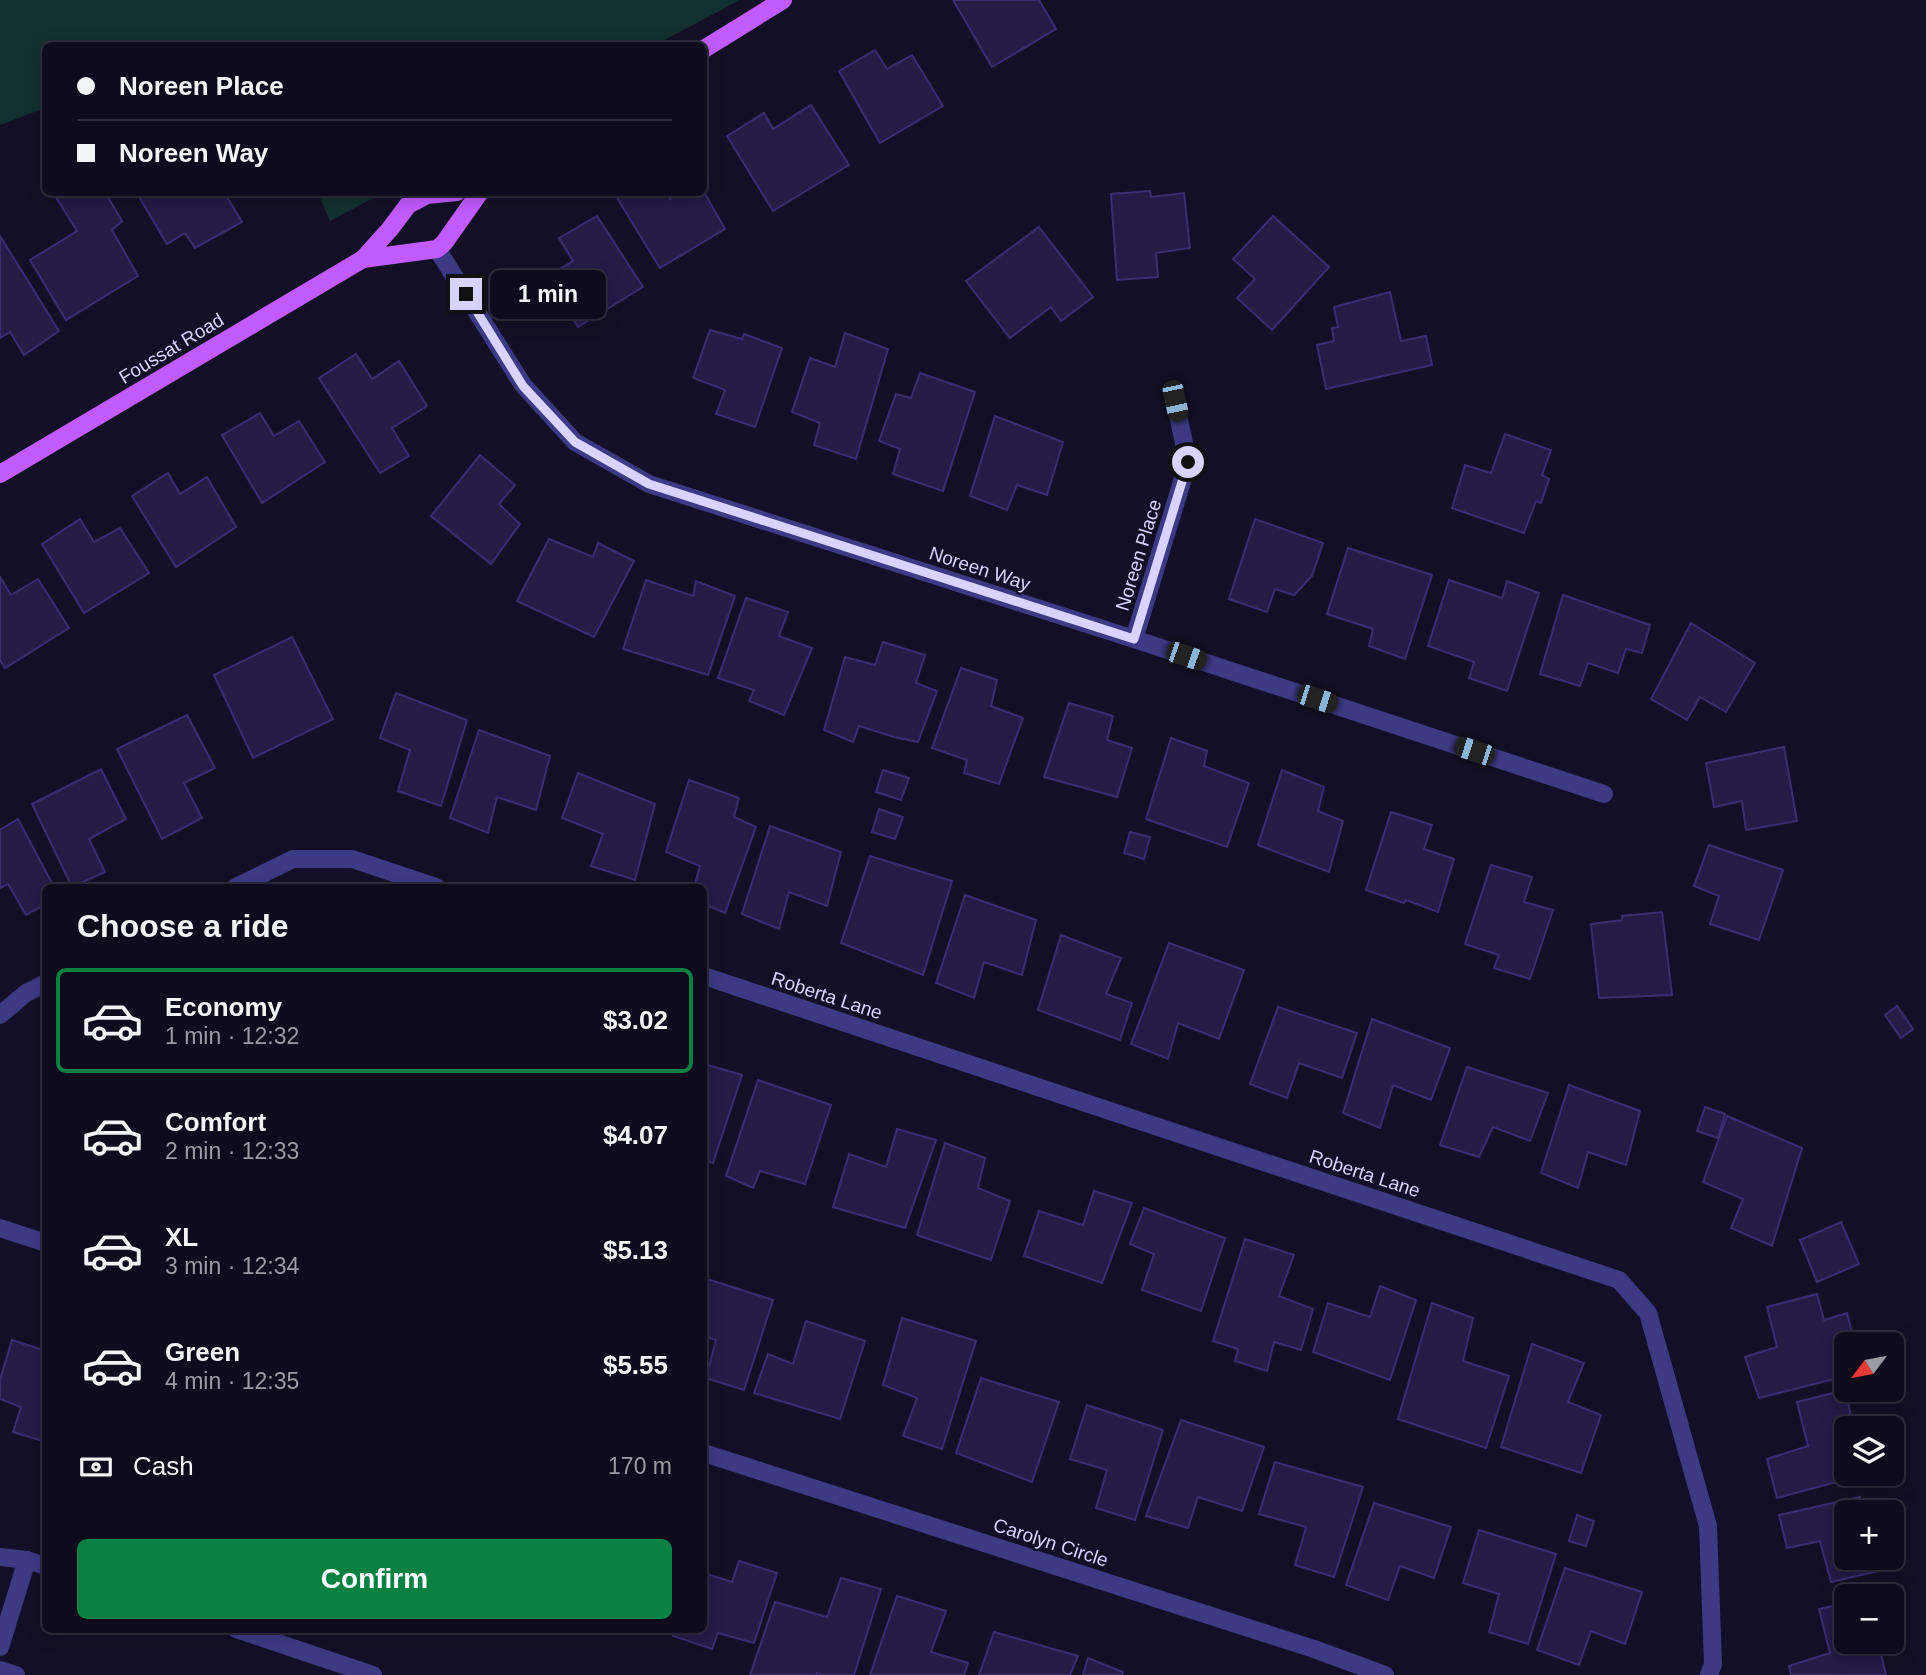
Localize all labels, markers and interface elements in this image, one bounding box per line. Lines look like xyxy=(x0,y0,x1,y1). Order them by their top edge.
text: Noreen Place xyxy=(119,71,284,101)
text: Noreen Way xyxy=(119,138,268,168)
callout: 1 min xyxy=(490,270,606,318)
route end xyxy=(450,278,482,310)
text: 1 min xyxy=(518,281,578,307)
street label: Foussat Road xyxy=(115,309,227,388)
car xyxy=(1161,378,1190,424)
route start xyxy=(1172,446,1204,478)
street label: Noreen Place xyxy=(1112,497,1165,613)
street label: Noreen Way xyxy=(927,542,1033,595)
car xyxy=(1163,639,1210,673)
car xyxy=(1294,683,1341,715)
car xyxy=(1451,735,1498,767)
text: Choose a ride xyxy=(77,908,289,944)
street label: Roberta Lane xyxy=(769,968,885,1023)
icon: car xyxy=(81,989,144,1052)
text: Economy xyxy=(165,992,282,1022)
text: $3.02 xyxy=(603,1005,668,1035)
text: 1 min · 12:32 xyxy=(165,1023,299,1049)
icon: car xyxy=(81,1104,144,1167)
text: Comfort xyxy=(165,1107,266,1137)
text: $4.07 xyxy=(603,1120,668,1150)
text: 2 min · 12:33 xyxy=(165,1138,299,1164)
street label: Roberta Lane xyxy=(1307,1146,1423,1201)
icon: car xyxy=(81,1219,144,1282)
text: XL xyxy=(165,1222,198,1252)
text: $5.13 xyxy=(603,1235,668,1265)
text: 3 min · 12:34 xyxy=(165,1253,299,1279)
north arrow xyxy=(1834,1332,1904,1402)
map controls xyxy=(1834,1332,1904,1654)
icon: car xyxy=(81,1334,144,1397)
text: Green xyxy=(165,1337,240,1367)
text: $5.55 xyxy=(603,1350,668,1380)
text: 4 min · 12:35 xyxy=(165,1368,299,1394)
button: layers xyxy=(1834,1416,1904,1486)
icon: cash xyxy=(77,1448,115,1486)
text: Cash xyxy=(133,1451,194,1481)
text: 170 m xyxy=(608,1453,672,1479)
button: + xyxy=(1834,1500,1904,1570)
street label: Carolyn Circle xyxy=(991,1514,1111,1571)
button: Confirm xyxy=(77,1539,672,1619)
button: − xyxy=(1834,1584,1904,1654)

